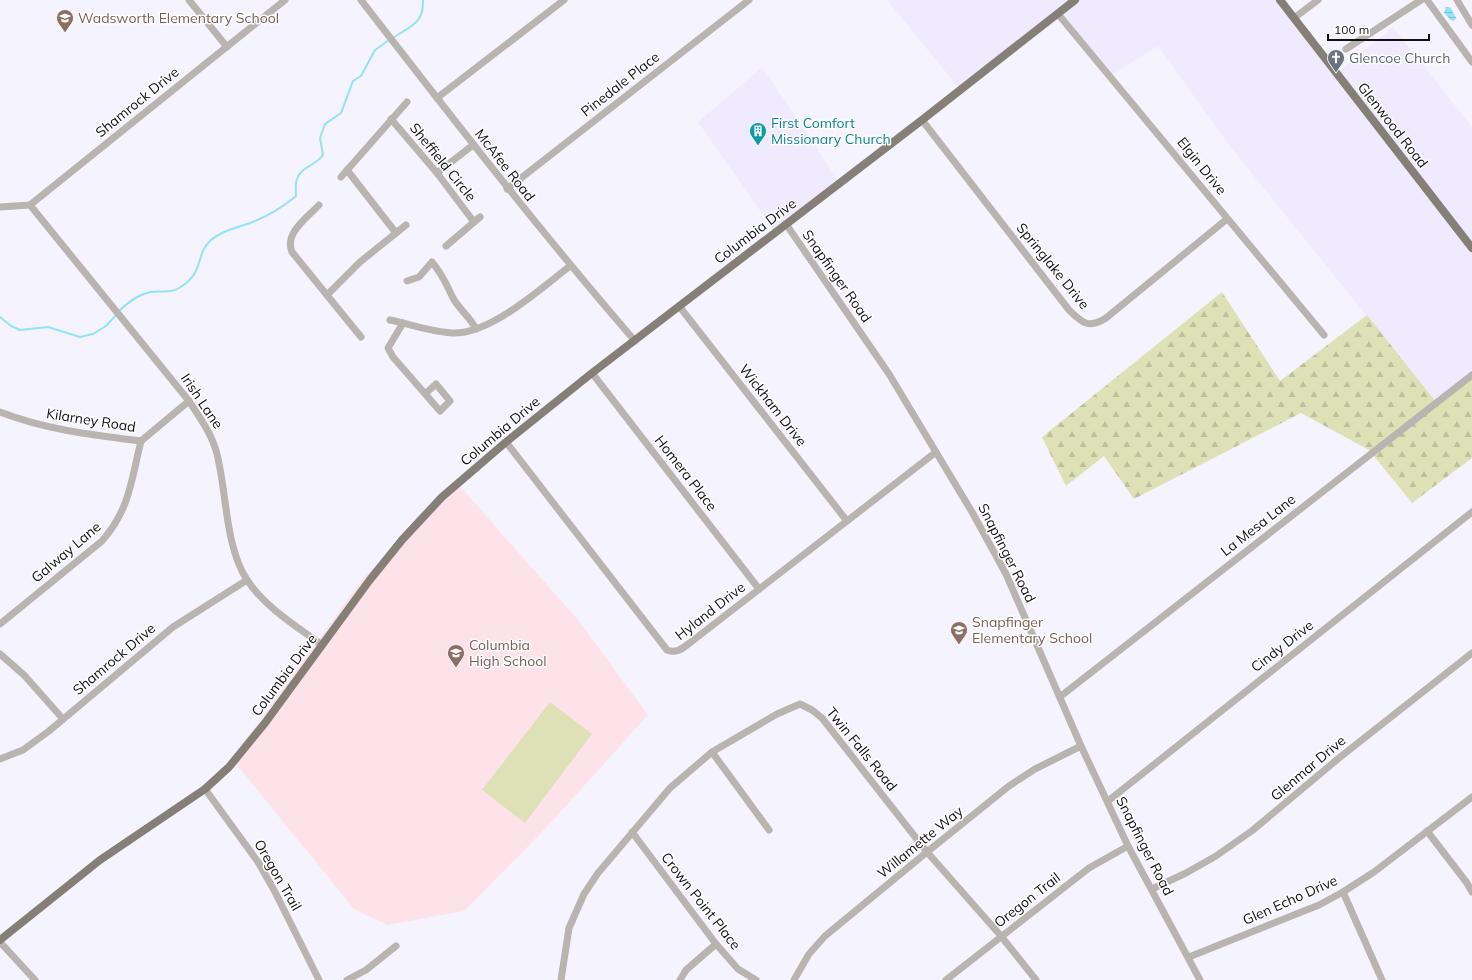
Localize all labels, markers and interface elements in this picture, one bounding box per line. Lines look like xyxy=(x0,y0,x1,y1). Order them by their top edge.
school or university icon: Wadsworth Elementary School xyxy=(55,8,75,33)
place label: Wadsworth Elementary School xyxy=(78,9,279,27)
scale bar xyxy=(1328,16,1429,42)
text: 100 m xyxy=(1334,22,1369,37)
street label: Pinedale Place xyxy=(577,48,663,120)
church icon: Glencoe Church xyxy=(1326,48,1346,73)
place label: Glencoe Church xyxy=(1349,49,1450,67)
street label: Shamrock Drive xyxy=(92,63,182,141)
street label: Glenwood Road xyxy=(1354,79,1432,171)
place label: First Comfort Missionary Church xyxy=(771,114,891,148)
street label: Sheffield Circle xyxy=(406,119,480,205)
building icon: First Comfort Missionary Church xyxy=(748,121,768,146)
street label: McAfee Road xyxy=(471,125,539,205)
street label: Elgin Drive xyxy=(1173,134,1231,198)
street label: Columbia Drive xyxy=(710,194,800,268)
street label: Springlake Drive xyxy=(1013,219,1093,313)
street label: Snapfinger Road xyxy=(798,226,876,326)
street label: Wickham Drive xyxy=(735,360,811,450)
street label: Irish Lane xyxy=(177,370,227,432)
street label: Columbia Drive xyxy=(457,392,543,470)
street label: Kilarney Road xyxy=(45,404,137,436)
street label: Homera Place xyxy=(651,432,721,514)
street label: La Mesa Lane xyxy=(1217,490,1299,560)
street label: Snapfinger Road xyxy=(974,500,1040,606)
street label: Galway Lane xyxy=(28,518,104,586)
street label: Hyland Drive xyxy=(671,578,749,644)
place label: Snapfinger Elementary School xyxy=(972,613,1092,647)
street label: Cindy Drive xyxy=(1247,616,1317,676)
street label: Shamrock Drive xyxy=(69,619,159,699)
school or university icon: Snapfinger Elementary School xyxy=(949,620,969,645)
street label: Columbia Drive xyxy=(247,630,321,720)
place label: Columbia High School xyxy=(469,636,547,670)
school or university icon: Columbia High School xyxy=(446,643,466,668)
street label: Twin Falls Road xyxy=(823,704,901,794)
street label: Glenmar Drive xyxy=(1267,731,1349,805)
street label: Snapfinger Road xyxy=(1112,793,1178,899)
street label: Willamette Way xyxy=(873,802,967,882)
street label: Oregon Trail xyxy=(250,836,306,914)
street label: Crown Point Place xyxy=(657,849,745,953)
street label: Oregon Trail xyxy=(990,869,1064,931)
street label: Glen Echo Drive xyxy=(1240,871,1340,929)

